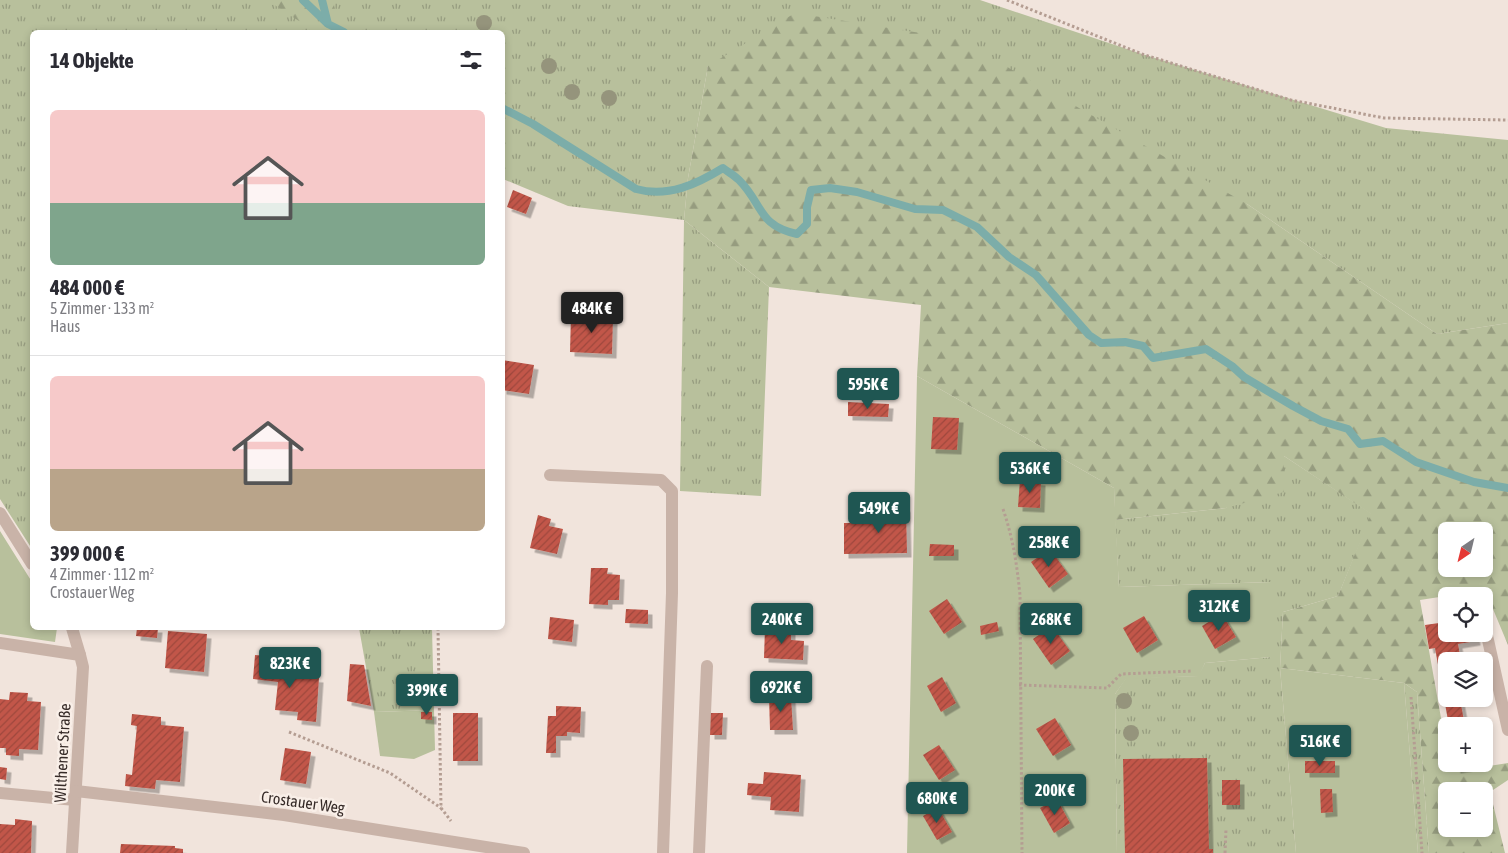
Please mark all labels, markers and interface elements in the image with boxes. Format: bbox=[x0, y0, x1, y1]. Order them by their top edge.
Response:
icon: filters bbox=[457, 46, 485, 74]
text: 14 Objekte bbox=[50, 48, 134, 72]
icon: home bbox=[223, 143, 313, 233]
text: 484 000 € bbox=[50, 275, 124, 299]
pin: 484K € bbox=[551, 292, 633, 334]
text: 5 Zimmer · 133 m² bbox=[50, 299, 154, 317]
text: 484K € bbox=[572, 299, 612, 317]
text: Haus bbox=[50, 317, 80, 335]
pin: 595K € bbox=[827, 368, 909, 410]
text: 595K € bbox=[848, 375, 888, 393]
icon: home bbox=[223, 408, 313, 498]
pin: 536K € bbox=[989, 452, 1071, 494]
text: 536K € bbox=[1010, 459, 1050, 477]
pin: 549K € bbox=[838, 492, 920, 534]
text: 549K € bbox=[859, 499, 899, 517]
north arrow bbox=[1438, 522, 1492, 578]
map controls bbox=[1438, 522, 1493, 837]
pin: 258K € bbox=[1008, 526, 1090, 568]
text: 258K € bbox=[1029, 533, 1069, 551]
text: 399 000 € bbox=[50, 541, 124, 565]
text: 4 Zimmer · 112 m² bbox=[50, 565, 154, 583]
text: Crostauer Weg bbox=[50, 583, 134, 601]
button: locate bbox=[1438, 587, 1493, 642]
pin: 312K € bbox=[1178, 590, 1260, 632]
text: 312K € bbox=[1199, 597, 1239, 615]
pin: 240K € bbox=[741, 602, 823, 645]
pin: 268K € bbox=[1010, 602, 1092, 645]
text: 240K € bbox=[762, 610, 802, 628]
text: 268K € bbox=[1031, 610, 1071, 628]
pin: 823K € bbox=[249, 646, 331, 689]
button: layers bbox=[1438, 652, 1493, 707]
text: 823K € bbox=[270, 654, 310, 672]
pin: 692K € bbox=[740, 670, 822, 713]
pin: 399K € bbox=[386, 674, 468, 716]
text: 692K € bbox=[761, 678, 801, 696]
text: 399K € bbox=[407, 681, 447, 699]
street label: Wilthener Straße bbox=[50, 703, 74, 803]
button: + bbox=[1438, 717, 1493, 772]
pin: 516K € bbox=[1279, 724, 1361, 767]
text: 516K € bbox=[1300, 732, 1340, 750]
pin: 200K € bbox=[1014, 774, 1096, 816]
text: 200K € bbox=[1035, 781, 1075, 799]
pin: 680K € bbox=[896, 782, 978, 824]
button: − bbox=[1438, 782, 1493, 837]
street label: Crostauer Weg bbox=[260, 787, 346, 818]
text: 680K € bbox=[917, 789, 957, 807]

